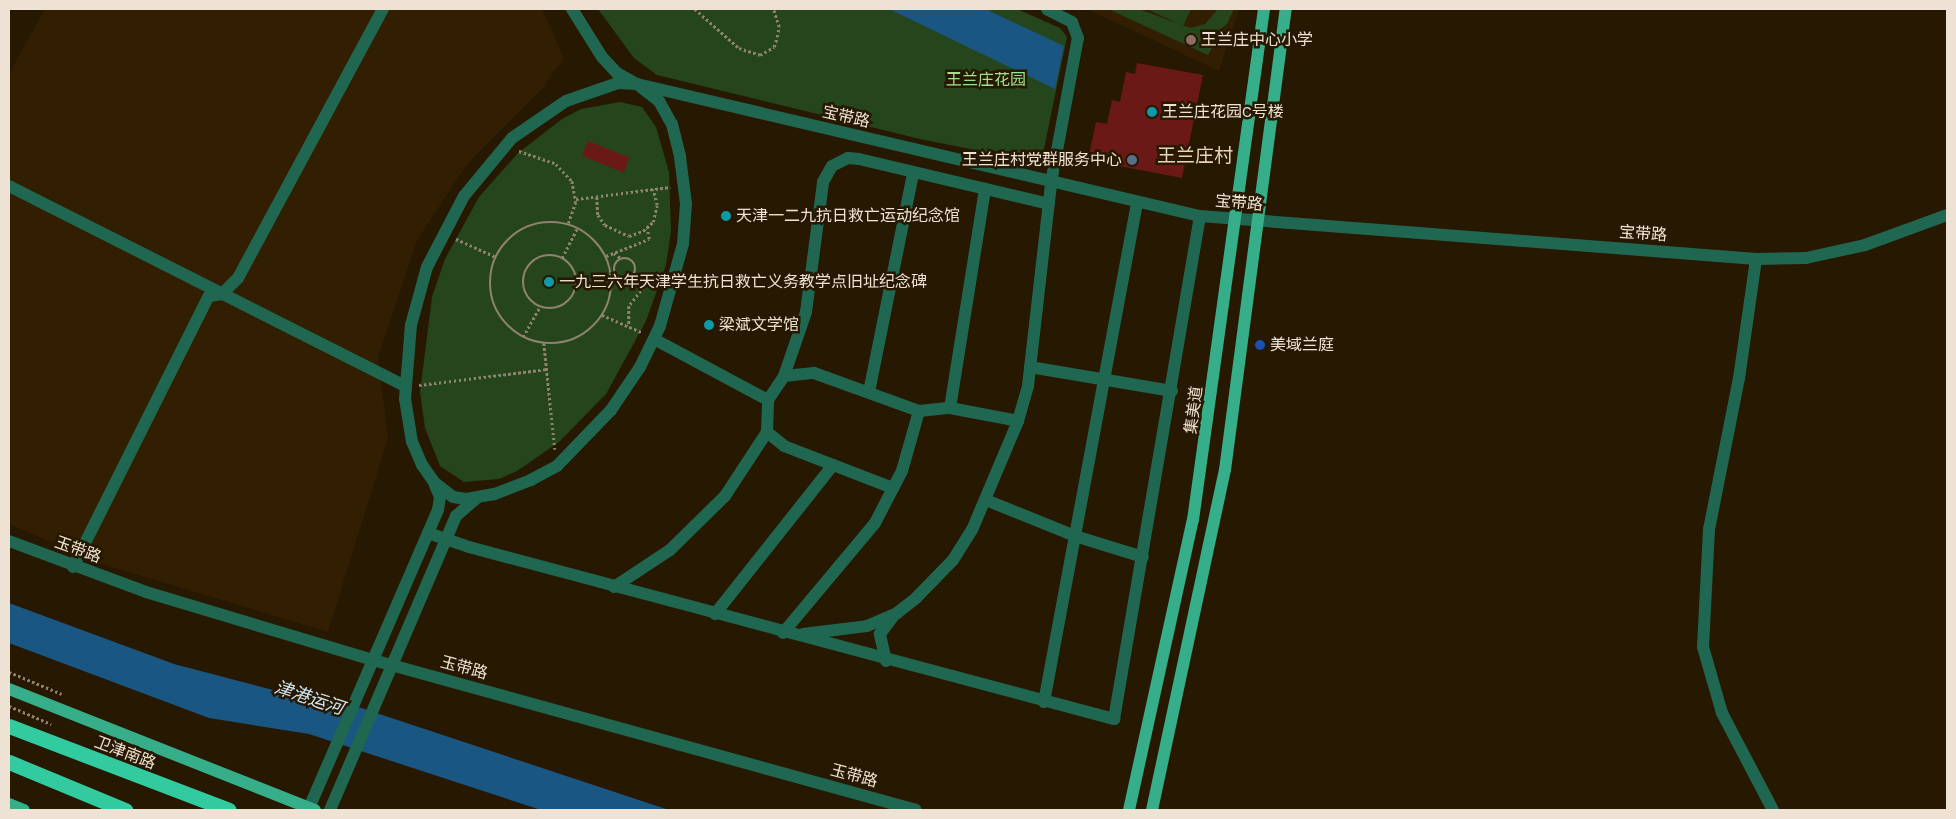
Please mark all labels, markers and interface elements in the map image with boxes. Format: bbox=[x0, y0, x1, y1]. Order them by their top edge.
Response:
place label: 王兰庄中心小学 bbox=[1201, 30, 1313, 50]
marker: 王兰庄中心小学 bbox=[1185, 34, 1197, 46]
park label: 王兰庄花园 bbox=[946, 70, 1026, 90]
street label: 宝带路 bbox=[820, 102, 872, 132]
place label: 王兰庄花园C号楼 bbox=[1162, 102, 1284, 122]
marker: 王兰庄花园C号楼 bbox=[1146, 106, 1158, 118]
district label: 王兰庄村 bbox=[1157, 146, 1233, 168]
place label: 王兰庄村党群服务中心 bbox=[962, 150, 1122, 170]
marker: 王兰庄村党群服务中心 bbox=[1126, 154, 1138, 166]
street label: 宝带路 bbox=[1214, 191, 1264, 215]
place label: 天津一二九抗日救亡运动纪念馆 bbox=[736, 206, 960, 226]
marker: 天津一二九抗日救亡运动纪念馆 bbox=[720, 210, 732, 222]
street label: 宝带路 bbox=[1618, 223, 1668, 245]
place label: 一九三六年天津学生抗日救亡义务教学点旧址纪念碑 bbox=[559, 272, 927, 292]
marker: 一九三六年天津学生抗日救亡义务教学点旧址纪念碑 bbox=[543, 276, 555, 288]
place label: 梁斌文学馆 bbox=[719, 315, 799, 335]
marker: 梁斌文学馆 bbox=[703, 319, 715, 331]
place label: 美域兰庭 bbox=[1270, 335, 1334, 355]
marker: 美域兰庭 bbox=[1254, 339, 1266, 351]
street label: 集美道 bbox=[1181, 385, 1207, 435]
street label: 玉带路 bbox=[52, 533, 104, 567]
street label: 玉带路 bbox=[438, 653, 490, 683]
water label: 津港运河 bbox=[271, 677, 347, 719]
street label: 卫津南路 bbox=[92, 733, 158, 773]
street label: 玉带路 bbox=[828, 761, 880, 791]

